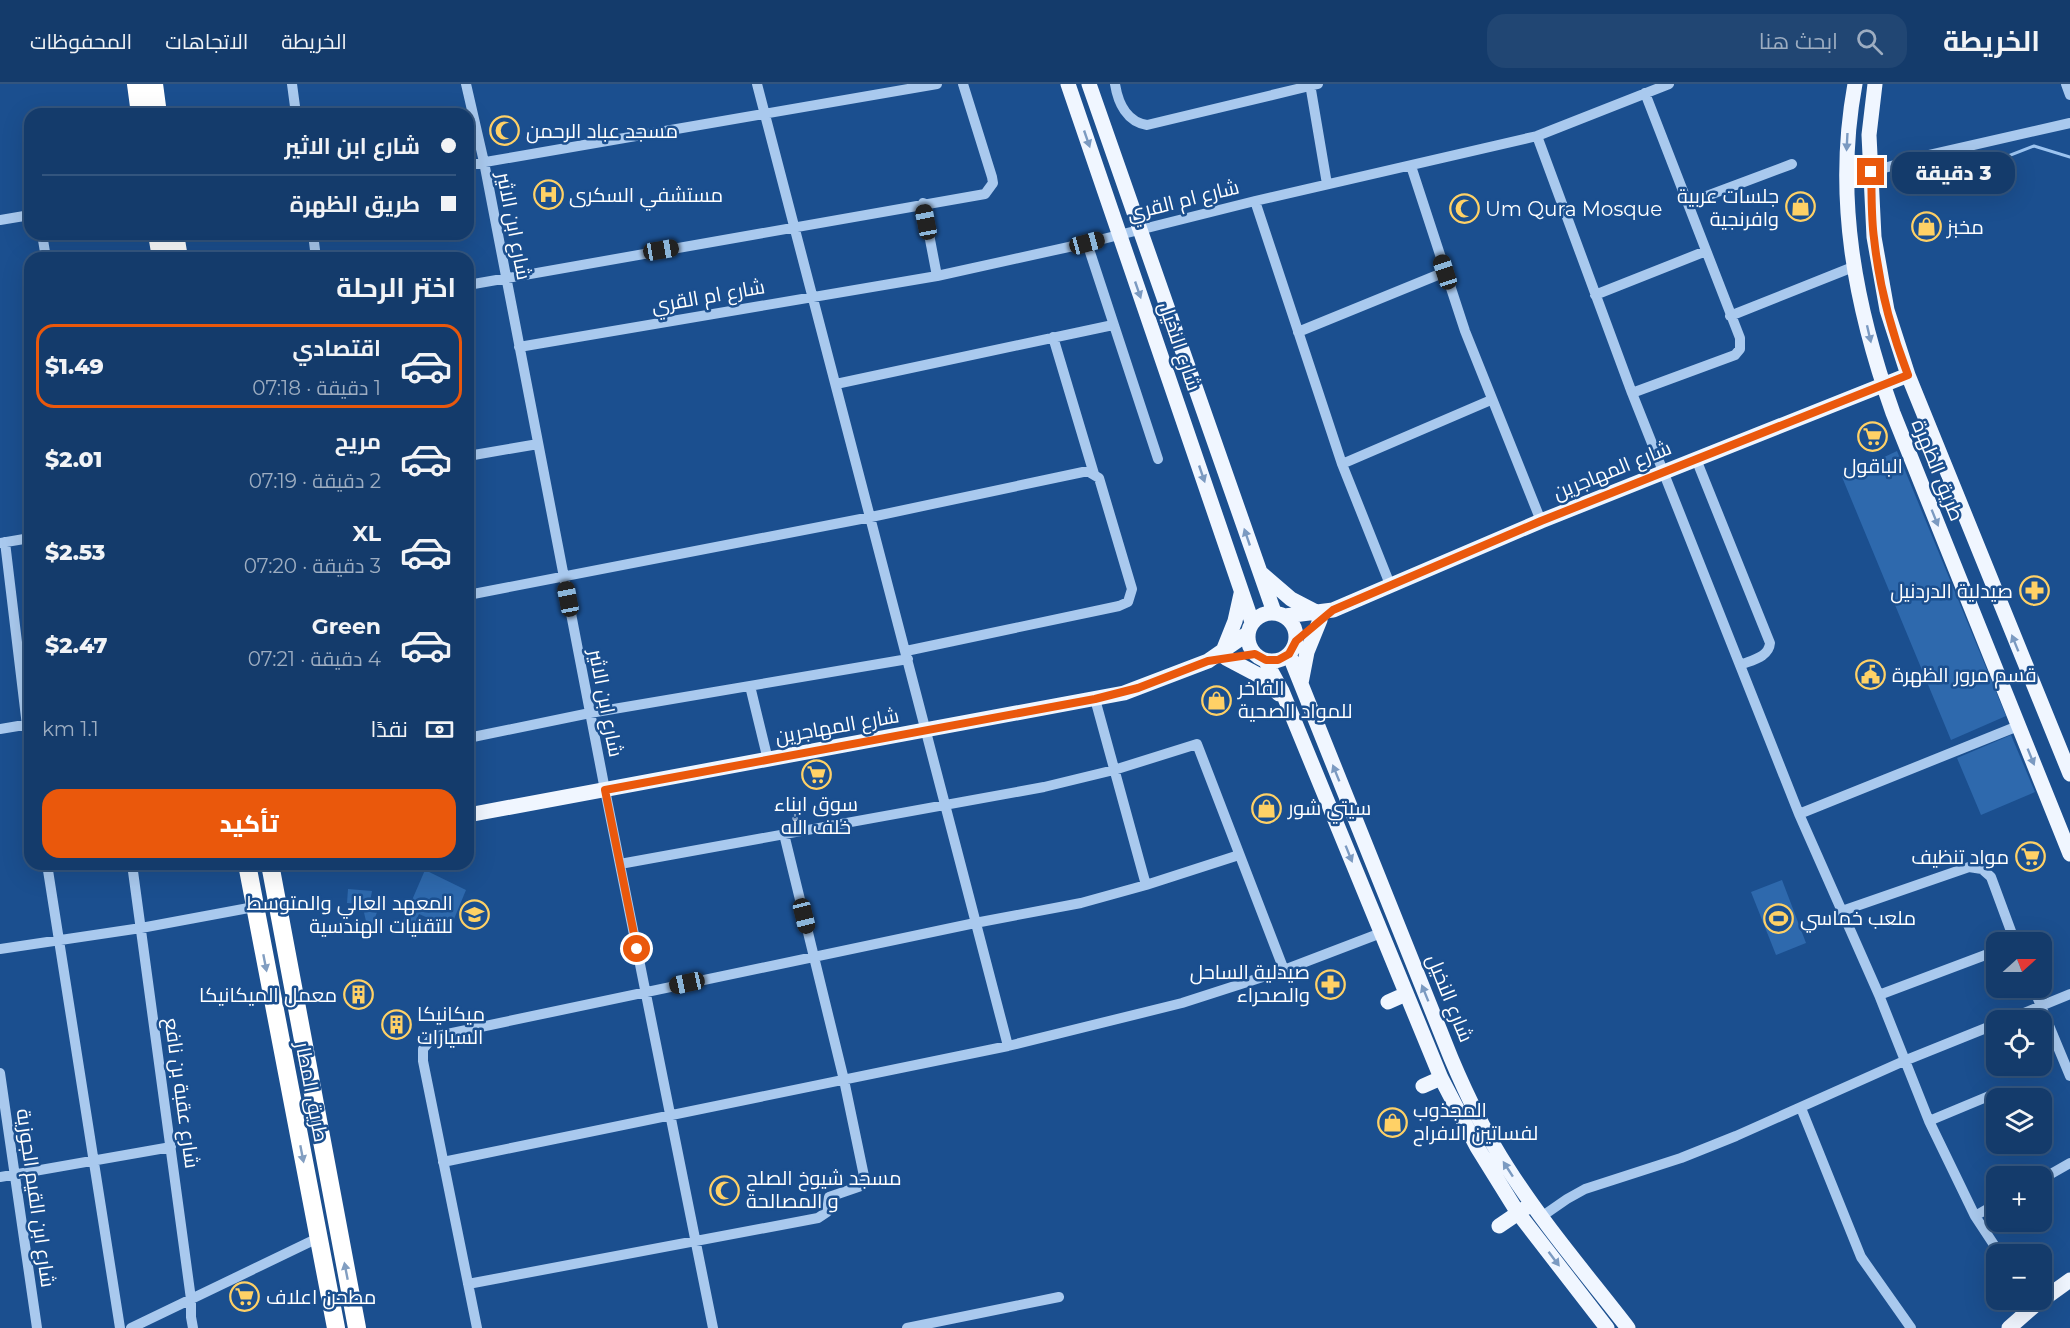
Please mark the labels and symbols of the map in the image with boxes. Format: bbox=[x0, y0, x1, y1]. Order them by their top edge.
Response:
mosque icon: مسجد عباد الرحمن bbox=[489, 115, 521, 147]
place label: مسجد عباد الرحمن bbox=[526, 119, 678, 144]
one-way arrow bbox=[1083, 130, 1092, 148]
one-way arrow bbox=[1843, 132, 1852, 151]
callout: 3 دقيقة bbox=[1892, 151, 2015, 193]
route end bbox=[1857, 158, 1884, 185]
street label: شارع ابن الاثير bbox=[490, 169, 536, 282]
street label: شارع ام القري bbox=[1124, 174, 1243, 229]
hospital icon: مستشفي السكرى bbox=[532, 179, 564, 211]
place label: مستشفي السكرى bbox=[569, 183, 723, 211]
place label: جلسات عربية وافرنجية bbox=[1677, 184, 1779, 231]
shop icon: جلسات عربية وافرنجية bbox=[1784, 191, 1816, 223]
mosque icon: Um Qura Mosque bbox=[1448, 193, 1480, 225]
place label: Um Qura Mosque bbox=[1485, 197, 1662, 221]
car bbox=[914, 203, 938, 241]
shop icon: مخبز bbox=[1910, 211, 1942, 243]
place label: مخبز bbox=[1946, 215, 1984, 239]
car bbox=[1067, 230, 1107, 256]
car bbox=[642, 238, 680, 262]
car bbox=[1431, 252, 1459, 292]
street label: شارع ام القري bbox=[649, 274, 767, 322]
one-way arrow bbox=[1134, 281, 1144, 299]
street label: شارع النخيل bbox=[1152, 298, 1206, 394]
one-way arrow bbox=[1865, 325, 1875, 344]
street label: طريق الظهرة bbox=[1906, 416, 1969, 525]
supermarket icon: الباقول bbox=[1857, 420, 1889, 452]
street label: شارع المهاجرين bbox=[1549, 435, 1675, 506]
place label: الباقول bbox=[1843, 454, 1903, 479]
one-way arrow bbox=[1197, 466, 1207, 484]
one-way arrow bbox=[1931, 509, 1940, 527]
one-way arrow bbox=[1242, 528, 1252, 546]
pharmacy icon: صيدلية الدردنيل bbox=[2018, 575, 2050, 607]
place label: صيدلية الدردنيل bbox=[1890, 579, 2013, 604]
car bbox=[556, 580, 580, 618]
one-way arrow bbox=[2010, 633, 2020, 651]
street label: شارع ابن الاثير bbox=[582, 646, 628, 759]
public building icon: قسم مرور الظهرة bbox=[1855, 659, 1887, 691]
place label: قسم مرور الظهرة bbox=[1892, 663, 2037, 689]
place label: الفاخر للمواد الصحية bbox=[1237, 676, 1352, 723]
shop icon: الفاخر للمواد الصحية bbox=[1201, 684, 1233, 716]
street label: شارع المهاجرين bbox=[773, 703, 901, 751]
one-way arrow bbox=[2027, 748, 2036, 766]
supermarket icon: سوق ابناء خلف الله bbox=[800, 758, 832, 790]
one-way arrow bbox=[1331, 764, 1341, 782]
place label: سوق ابناء خلف الله bbox=[774, 792, 858, 839]
shop icon: سيتي شور bbox=[1251, 792, 1283, 824]
place label: سيتي شور bbox=[1287, 796, 1371, 824]
supermarket icon: مواد تنظيف bbox=[2014, 841, 2046, 873]
one-way arrow bbox=[1345, 845, 1354, 863]
place label: مواد تنظيف bbox=[1911, 845, 2009, 869]
place label: المعهد العالي والمتوسط للتقنيات الهندسية bbox=[246, 891, 453, 939]
car bbox=[791, 896, 817, 936]
school or university icon: المعهد العالي والمتوسط للتقنيات الهندسية bbox=[458, 898, 490, 930]
sports icon: ملعب خماسي bbox=[1763, 902, 1795, 934]
place label: ملعب خماسي bbox=[1800, 906, 1916, 933]
north arrow bbox=[1986, 932, 2052, 998]
route start bbox=[623, 935, 650, 962]
street label: شارع النخيل bbox=[1420, 951, 1478, 1046]
one-way arrow bbox=[261, 954, 270, 973]
place label: صيدلية الساحل والصحراء bbox=[1190, 960, 1310, 1007]
pharmacy icon: صيدلية الساحل والصحراء bbox=[1315, 968, 1347, 1000]
car bbox=[668, 970, 706, 996]
building icon: معمل الميكانيكا bbox=[342, 979, 374, 1011]
place label: معمل الميكانيكا bbox=[199, 983, 337, 1008]
one-way arrow bbox=[1420, 984, 1429, 1002]
place label: ميكانيكا السيارات bbox=[417, 1002, 485, 1049]
building icon: ميكانيكا السيارات bbox=[380, 1009, 412, 1041]
street label: شارع عقبة بن نافع bbox=[158, 1016, 204, 1170]
street label: طريق المطار bbox=[289, 1039, 333, 1144]
place label: المجذوب لفساتين الافراح bbox=[1413, 1098, 1538, 1147]
shop icon: المجذوب لفساتين الافراح bbox=[1376, 1106, 1408, 1138]
street label: شارع ابن القيم الجوزية bbox=[10, 1107, 60, 1289]
one-way arrow bbox=[298, 1145, 307, 1164]
one-way arrow bbox=[1503, 1161, 1514, 1177]
place label: مسجد شيوخ الصلح و المصالحة bbox=[746, 1166, 902, 1213]
mosque icon: مسجد شيوخ الصلح و المصالحة bbox=[709, 1174, 741, 1206]
one-way arrow bbox=[1547, 1252, 1559, 1267]
one-way arrow bbox=[341, 1261, 350, 1280]
supermarket icon: مطحن اعلاف bbox=[229, 1281, 261, 1313]
place label: مطحن اعلاف bbox=[266, 1285, 376, 1310]

